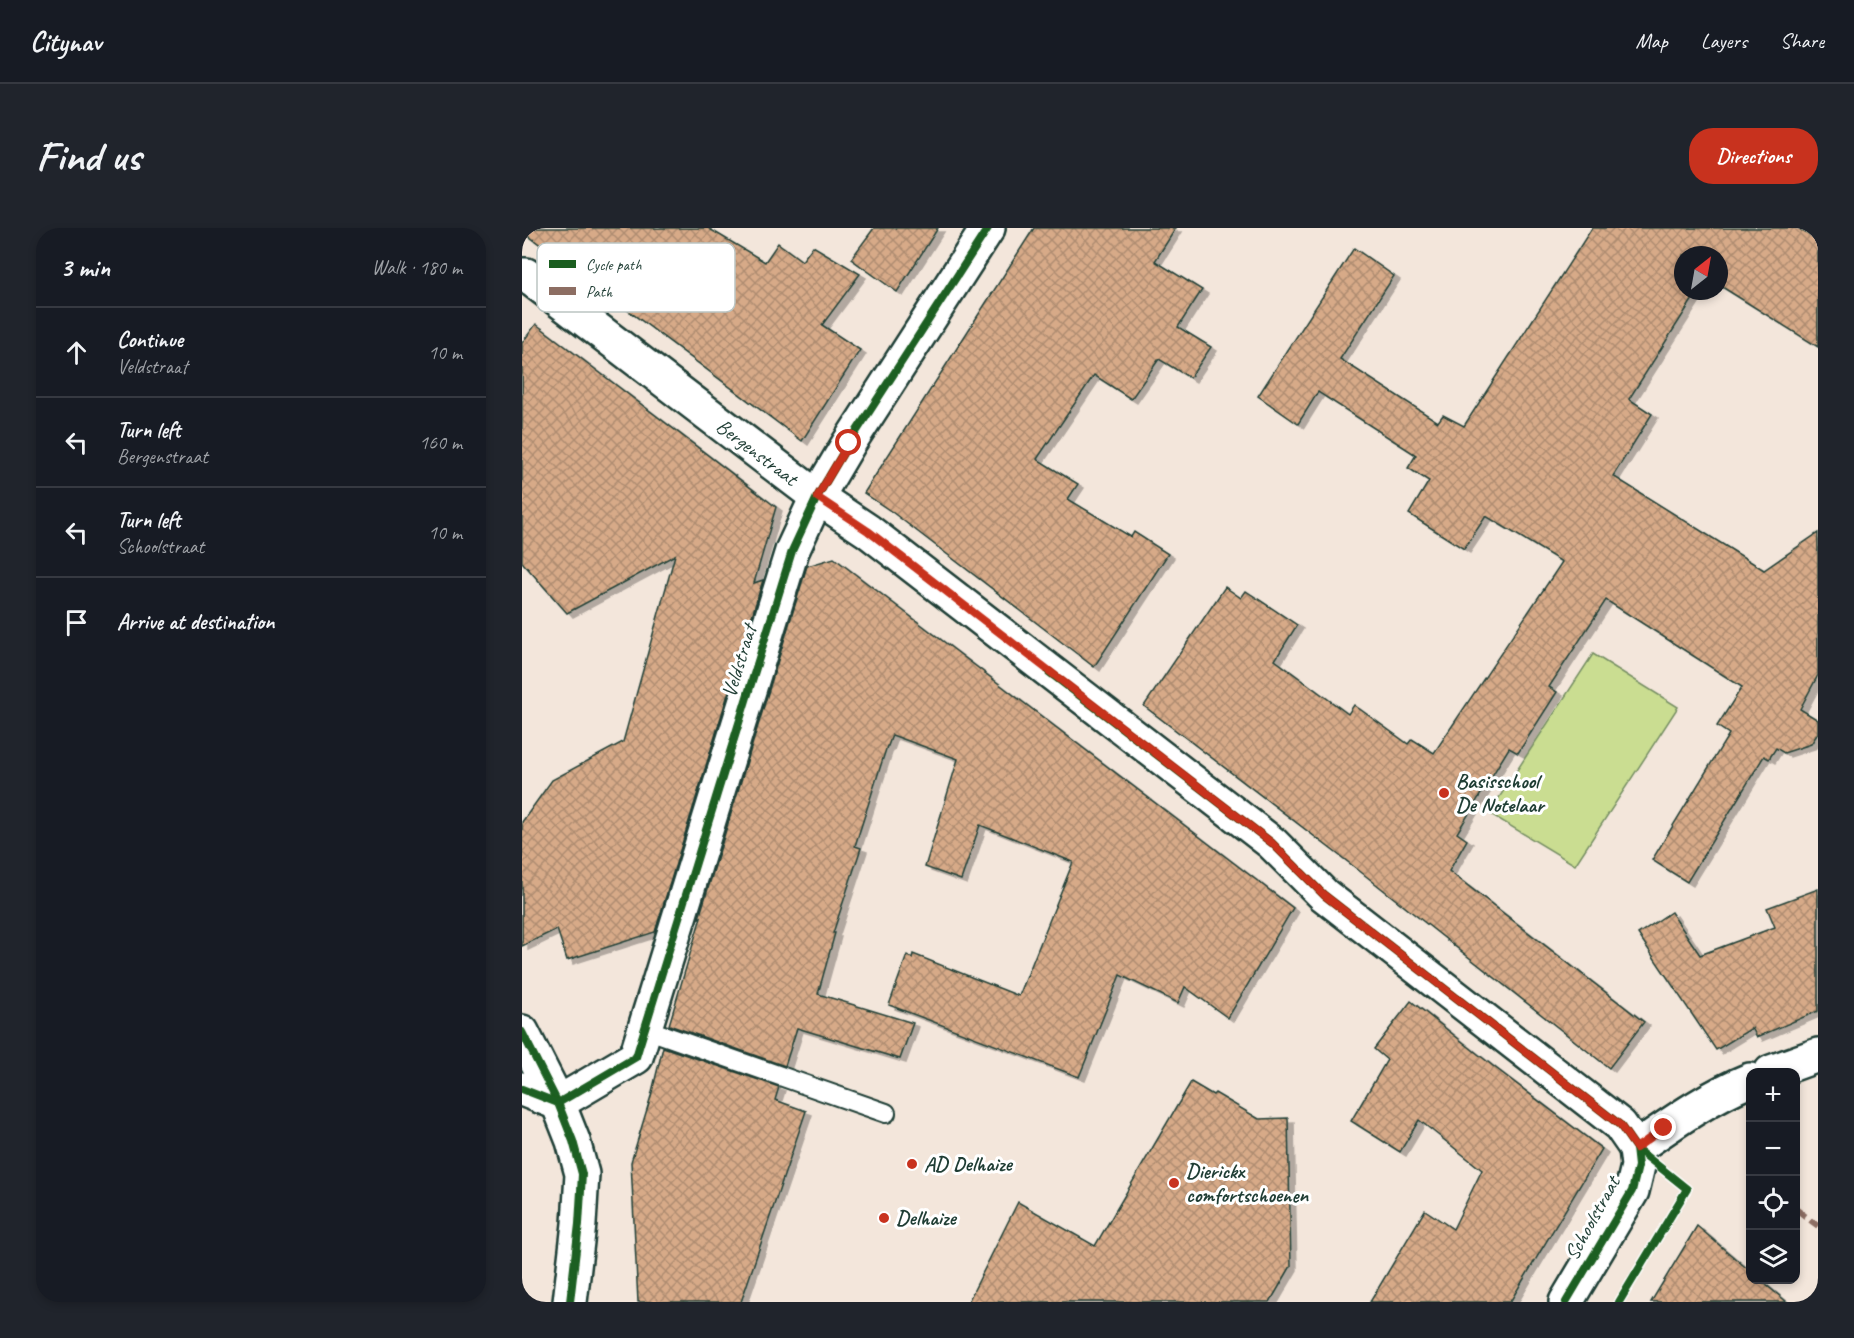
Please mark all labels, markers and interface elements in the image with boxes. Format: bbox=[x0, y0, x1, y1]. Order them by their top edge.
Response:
text: Citynav bbox=[30, 24, 101, 59]
text: Map bbox=[1635, 28, 1668, 54]
text: Layers bbox=[1701, 28, 1747, 54]
text: Share bbox=[1780, 28, 1824, 54]
button: Directions bbox=[1689, 128, 1818, 184]
text: Find us bbox=[36, 130, 141, 183]
legend bbox=[537, 243, 735, 312]
north arrow bbox=[1674, 246, 1728, 300]
text: 3 min bbox=[60, 251, 110, 284]
text: Walk · 180 m bbox=[372, 255, 462, 280]
text: Cycle path bbox=[586, 255, 642, 275]
text: Path bbox=[586, 282, 613, 302]
text: Continue bbox=[117, 326, 183, 354]
icon: ahead bbox=[60, 336, 93, 369]
text: 10 m bbox=[428, 340, 462, 365]
text: Veldstraat bbox=[117, 354, 188, 379]
street label: Bergenstraat bbox=[711, 413, 805, 492]
text: Turn left bbox=[117, 416, 181, 444]
icon: left bbox=[60, 426, 93, 459]
route start bbox=[835, 429, 861, 455]
text: 160 m bbox=[419, 430, 462, 455]
text: Bergenstraat bbox=[117, 444, 208, 469]
text: Turn left bbox=[117, 506, 181, 534]
icon: left bbox=[60, 516, 93, 549]
text: 10 m bbox=[428, 520, 462, 545]
text: Schoolstraat bbox=[117, 534, 204, 559]
icon: arrive bbox=[60, 606, 93, 639]
text: Arrive at destination bbox=[117, 608, 274, 636]
street label: Veldstraat bbox=[716, 619, 763, 700]
place label: Basisschool De Notelaar bbox=[1456, 768, 1546, 818]
marker: Basisschool De Notelaar bbox=[1437, 786, 1451, 800]
map controls bbox=[1746, 1068, 1800, 1284]
button: + bbox=[1746, 1068, 1800, 1122]
route end bbox=[1650, 1114, 1676, 1140]
button: − bbox=[1746, 1122, 1800, 1176]
place label: AD Delhaize bbox=[924, 1151, 1013, 1177]
marker: AD Delhaize bbox=[905, 1157, 919, 1171]
place label: Dierickx comfortschoenen bbox=[1186, 1158, 1309, 1208]
street label: Schoolstraat bbox=[1558, 1170, 1627, 1264]
marker: Dierickx comfortschoenen bbox=[1167, 1176, 1181, 1190]
button: locate bbox=[1746, 1176, 1800, 1230]
place label: Delhaize bbox=[896, 1205, 958, 1231]
marker: Delhaize bbox=[877, 1211, 891, 1225]
button: layers bbox=[1746, 1230, 1800, 1284]

